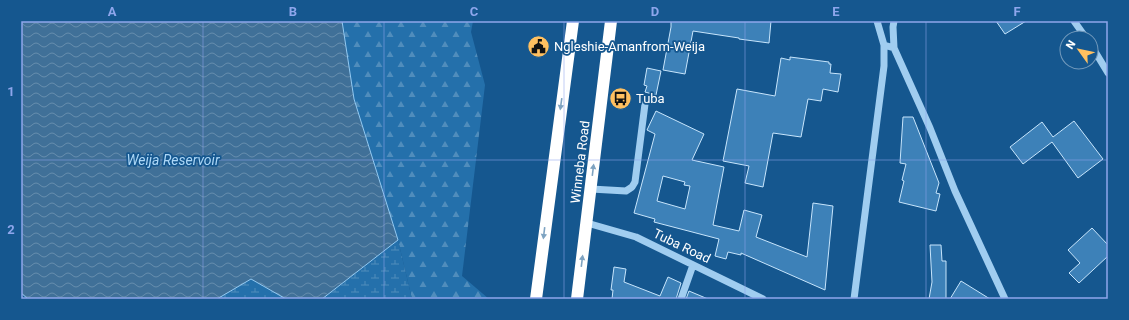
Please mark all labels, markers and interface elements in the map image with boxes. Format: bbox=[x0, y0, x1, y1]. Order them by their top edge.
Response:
text: A bbox=[108, 4, 117, 19]
text: B bbox=[289, 4, 297, 19]
text: C bbox=[470, 4, 479, 19]
text: D bbox=[651, 4, 659, 19]
text: E bbox=[832, 4, 840, 19]
text: F bbox=[1013, 4, 1021, 19]
north arrow bbox=[1059, 30, 1099, 70]
public building icon: Ngleshie-Amanfrom-Weija bbox=[525, 33, 551, 59]
text: N bbox=[1063, 38, 1079, 52]
place label: Ngleshie-Amanfrom-Weija bbox=[554, 39, 705, 54]
text: 1 bbox=[7, 84, 15, 99]
bus stop icon: Tuba bbox=[607, 85, 633, 111]
place label: Tuba bbox=[636, 91, 665, 106]
one-way arrow bbox=[558, 98, 565, 110]
street label: Winneba Road bbox=[567, 120, 593, 204]
water label: Weija Reservoir bbox=[126, 152, 220, 168]
one-way arrow bbox=[590, 164, 596, 176]
text: 2 bbox=[7, 222, 15, 237]
street label: Tuba Road bbox=[651, 226, 713, 266]
one-way arrow bbox=[541, 227, 547, 239]
one-way arrow bbox=[578, 255, 585, 267]

